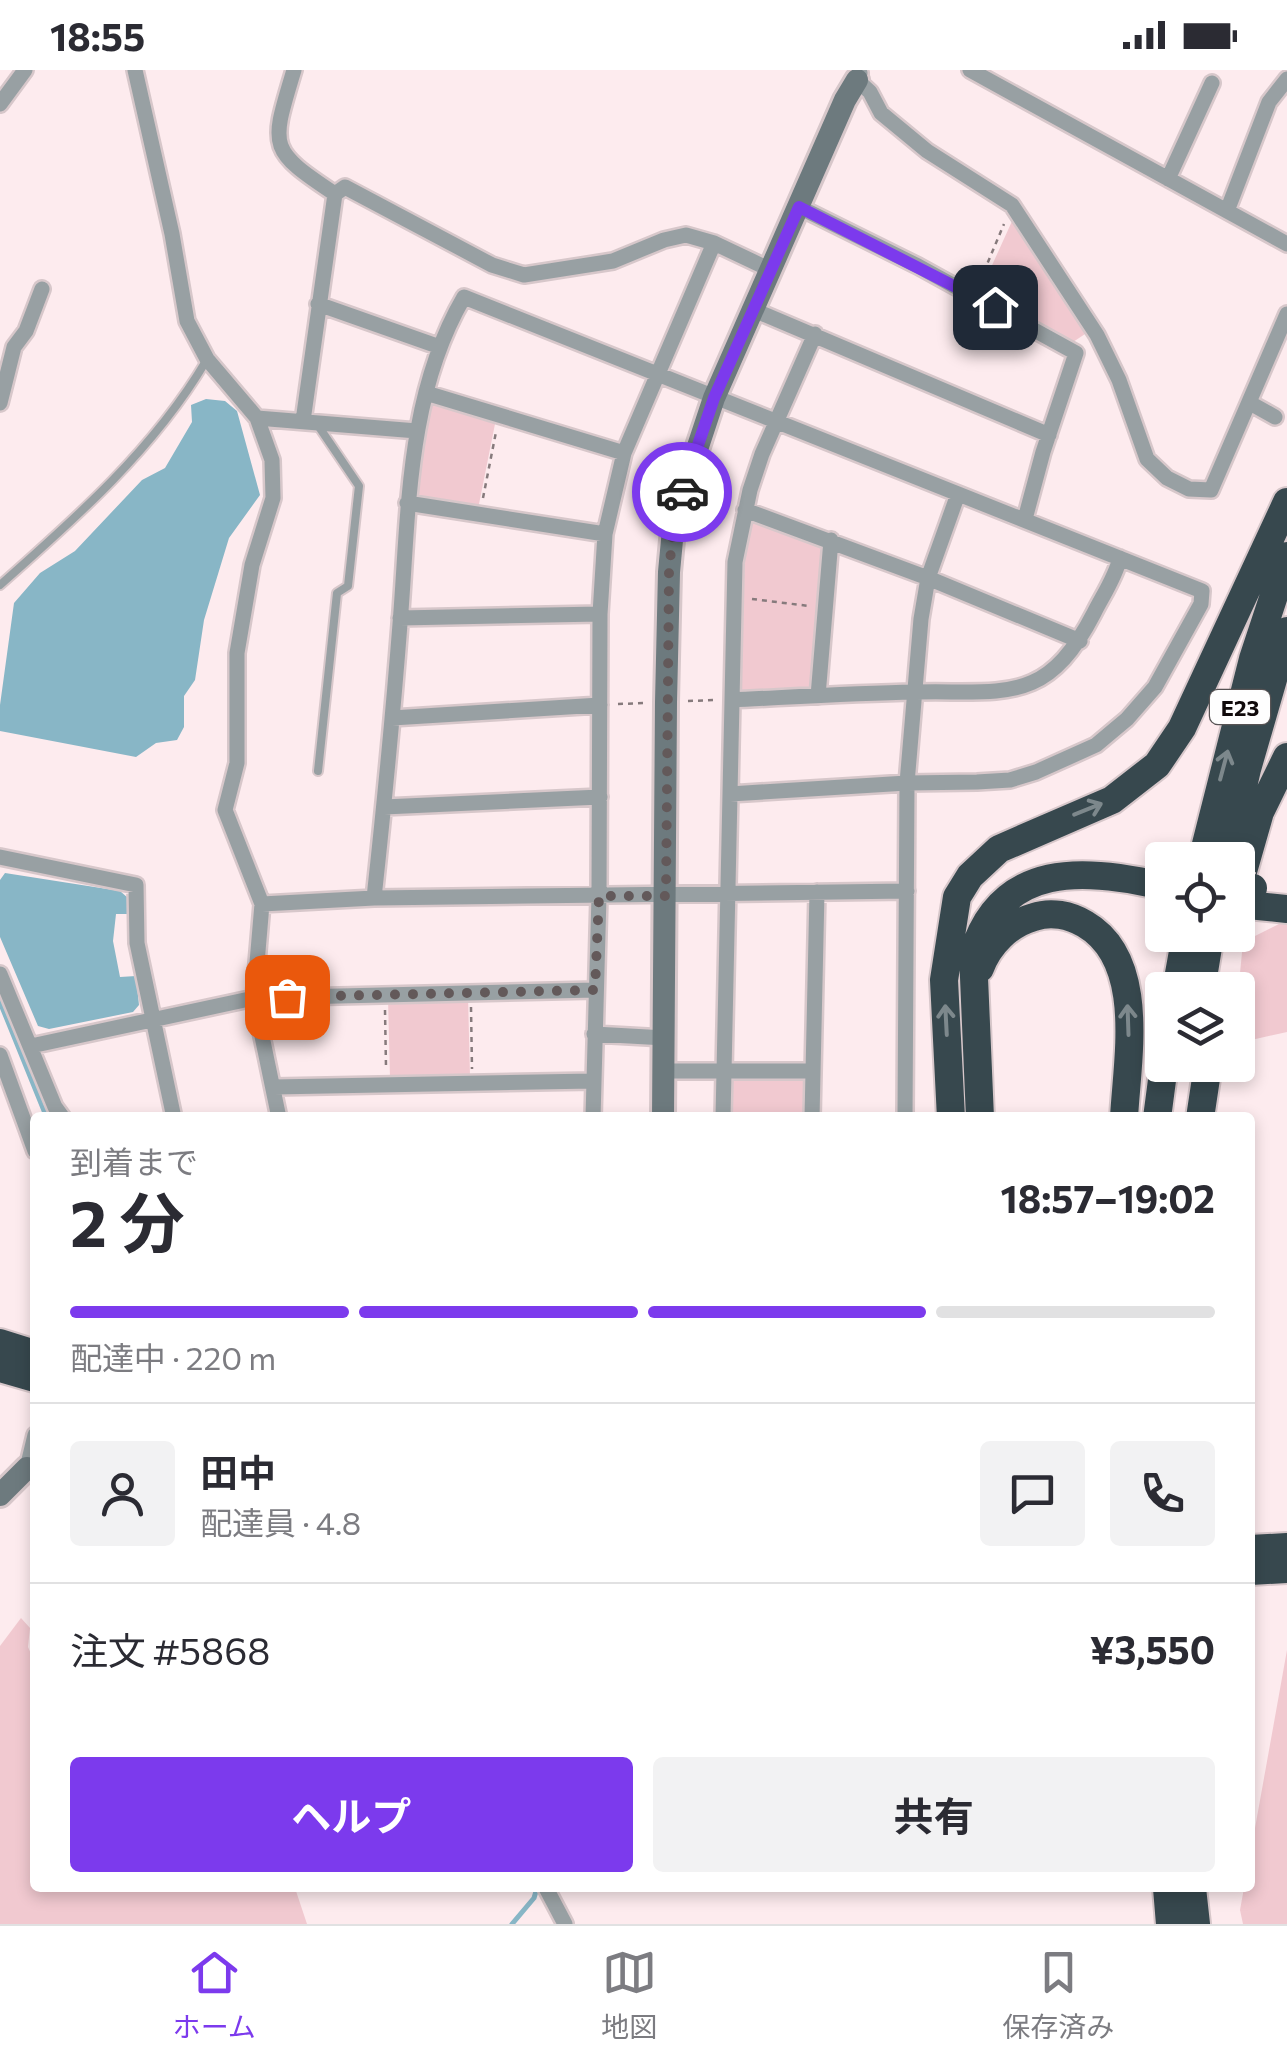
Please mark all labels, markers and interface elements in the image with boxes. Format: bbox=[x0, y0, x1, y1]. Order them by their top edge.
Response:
text: 18:55 bbox=[50, 12, 145, 59]
pin bbox=[953, 265, 1038, 350]
icon: home bbox=[968, 280, 1023, 335]
courier bbox=[632, 442, 732, 542]
icon: car bbox=[655, 465, 710, 520]
road number: E23 bbox=[1210, 690, 1270, 724]
one-way arrow bbox=[1216, 750, 1235, 781]
one-way arrow bbox=[1072, 798, 1103, 816]
map controls bbox=[1145, 842, 1255, 1082]
button: locate bbox=[1145, 842, 1255, 952]
pin bbox=[245, 955, 330, 1040]
icon: bag bbox=[260, 970, 315, 1025]
button: layers bbox=[1145, 972, 1255, 1082]
one-way arrow bbox=[936, 1005, 955, 1037]
one-way arrow bbox=[1118, 1005, 1137, 1037]
text: 到着まで bbox=[70, 1141, 198, 1181]
text: 18:57–19:02 bbox=[1001, 1174, 1215, 1221]
text: 2 分 bbox=[70, 1181, 184, 1260]
text: 配達中 · 220 m bbox=[70, 1337, 276, 1377]
button: person bbox=[70, 1441, 175, 1546]
button: chat bbox=[980, 1441, 1085, 1546]
button: phone bbox=[1110, 1441, 1215, 1546]
text: 田中 bbox=[200, 1448, 276, 1495]
text: 配達員 · 4.8 bbox=[200, 1502, 361, 1542]
text: ¥3,550 bbox=[1090, 1625, 1215, 1672]
text: 注文 #5868 bbox=[70, 1626, 270, 1673]
button: ヘルプ bbox=[70, 1757, 633, 1872]
button: 共有 bbox=[653, 1757, 1215, 1872]
tab: ホーム bbox=[173, 1945, 256, 2045]
tab: 地図 bbox=[601, 1945, 657, 2045]
tab: 保存済み bbox=[1002, 1945, 1114, 2045]

